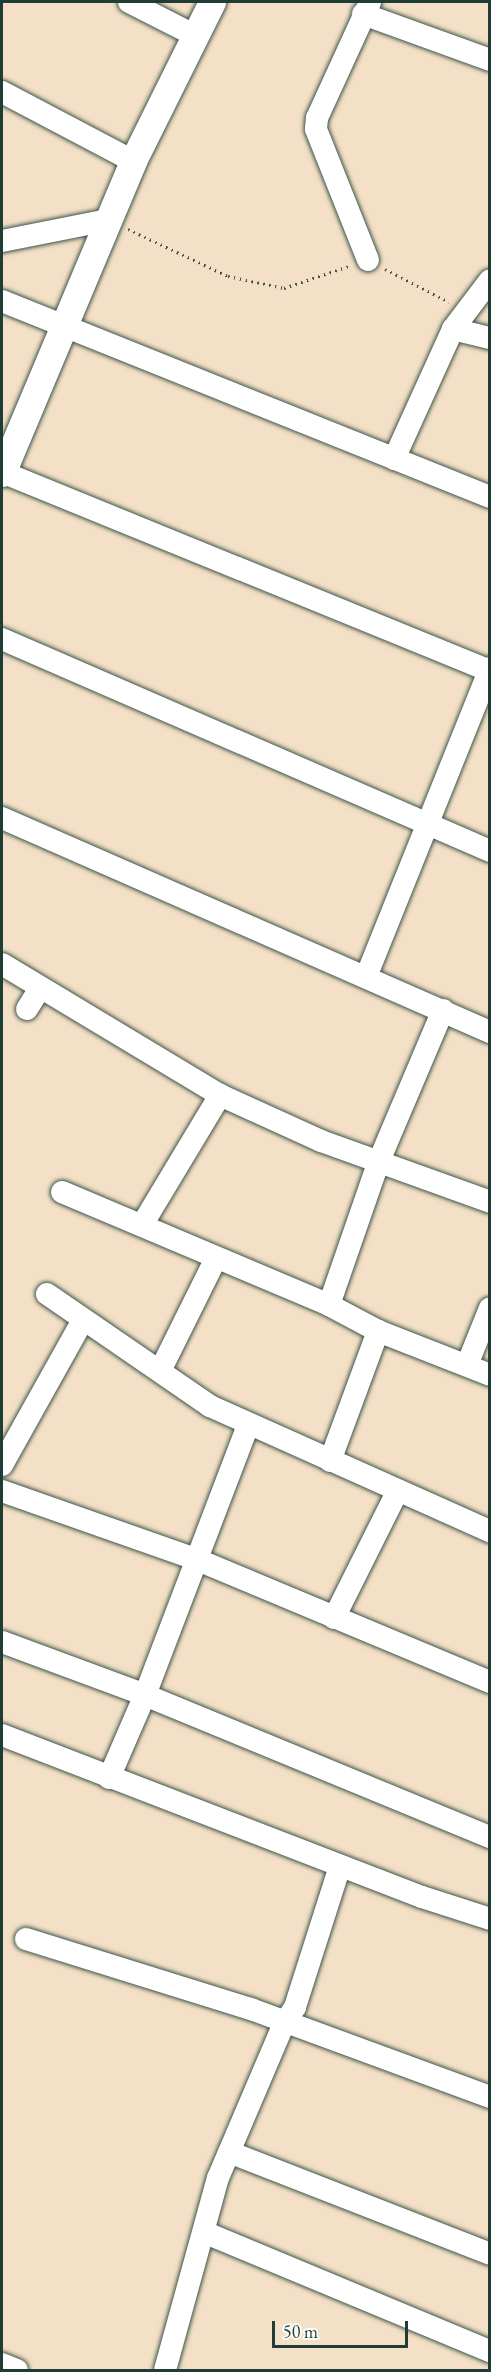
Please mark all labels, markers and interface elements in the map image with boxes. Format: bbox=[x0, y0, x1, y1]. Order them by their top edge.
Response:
scale bar bbox=[275, 2309, 412, 2347]
text: 50 m bbox=[283, 2320, 318, 2343]

